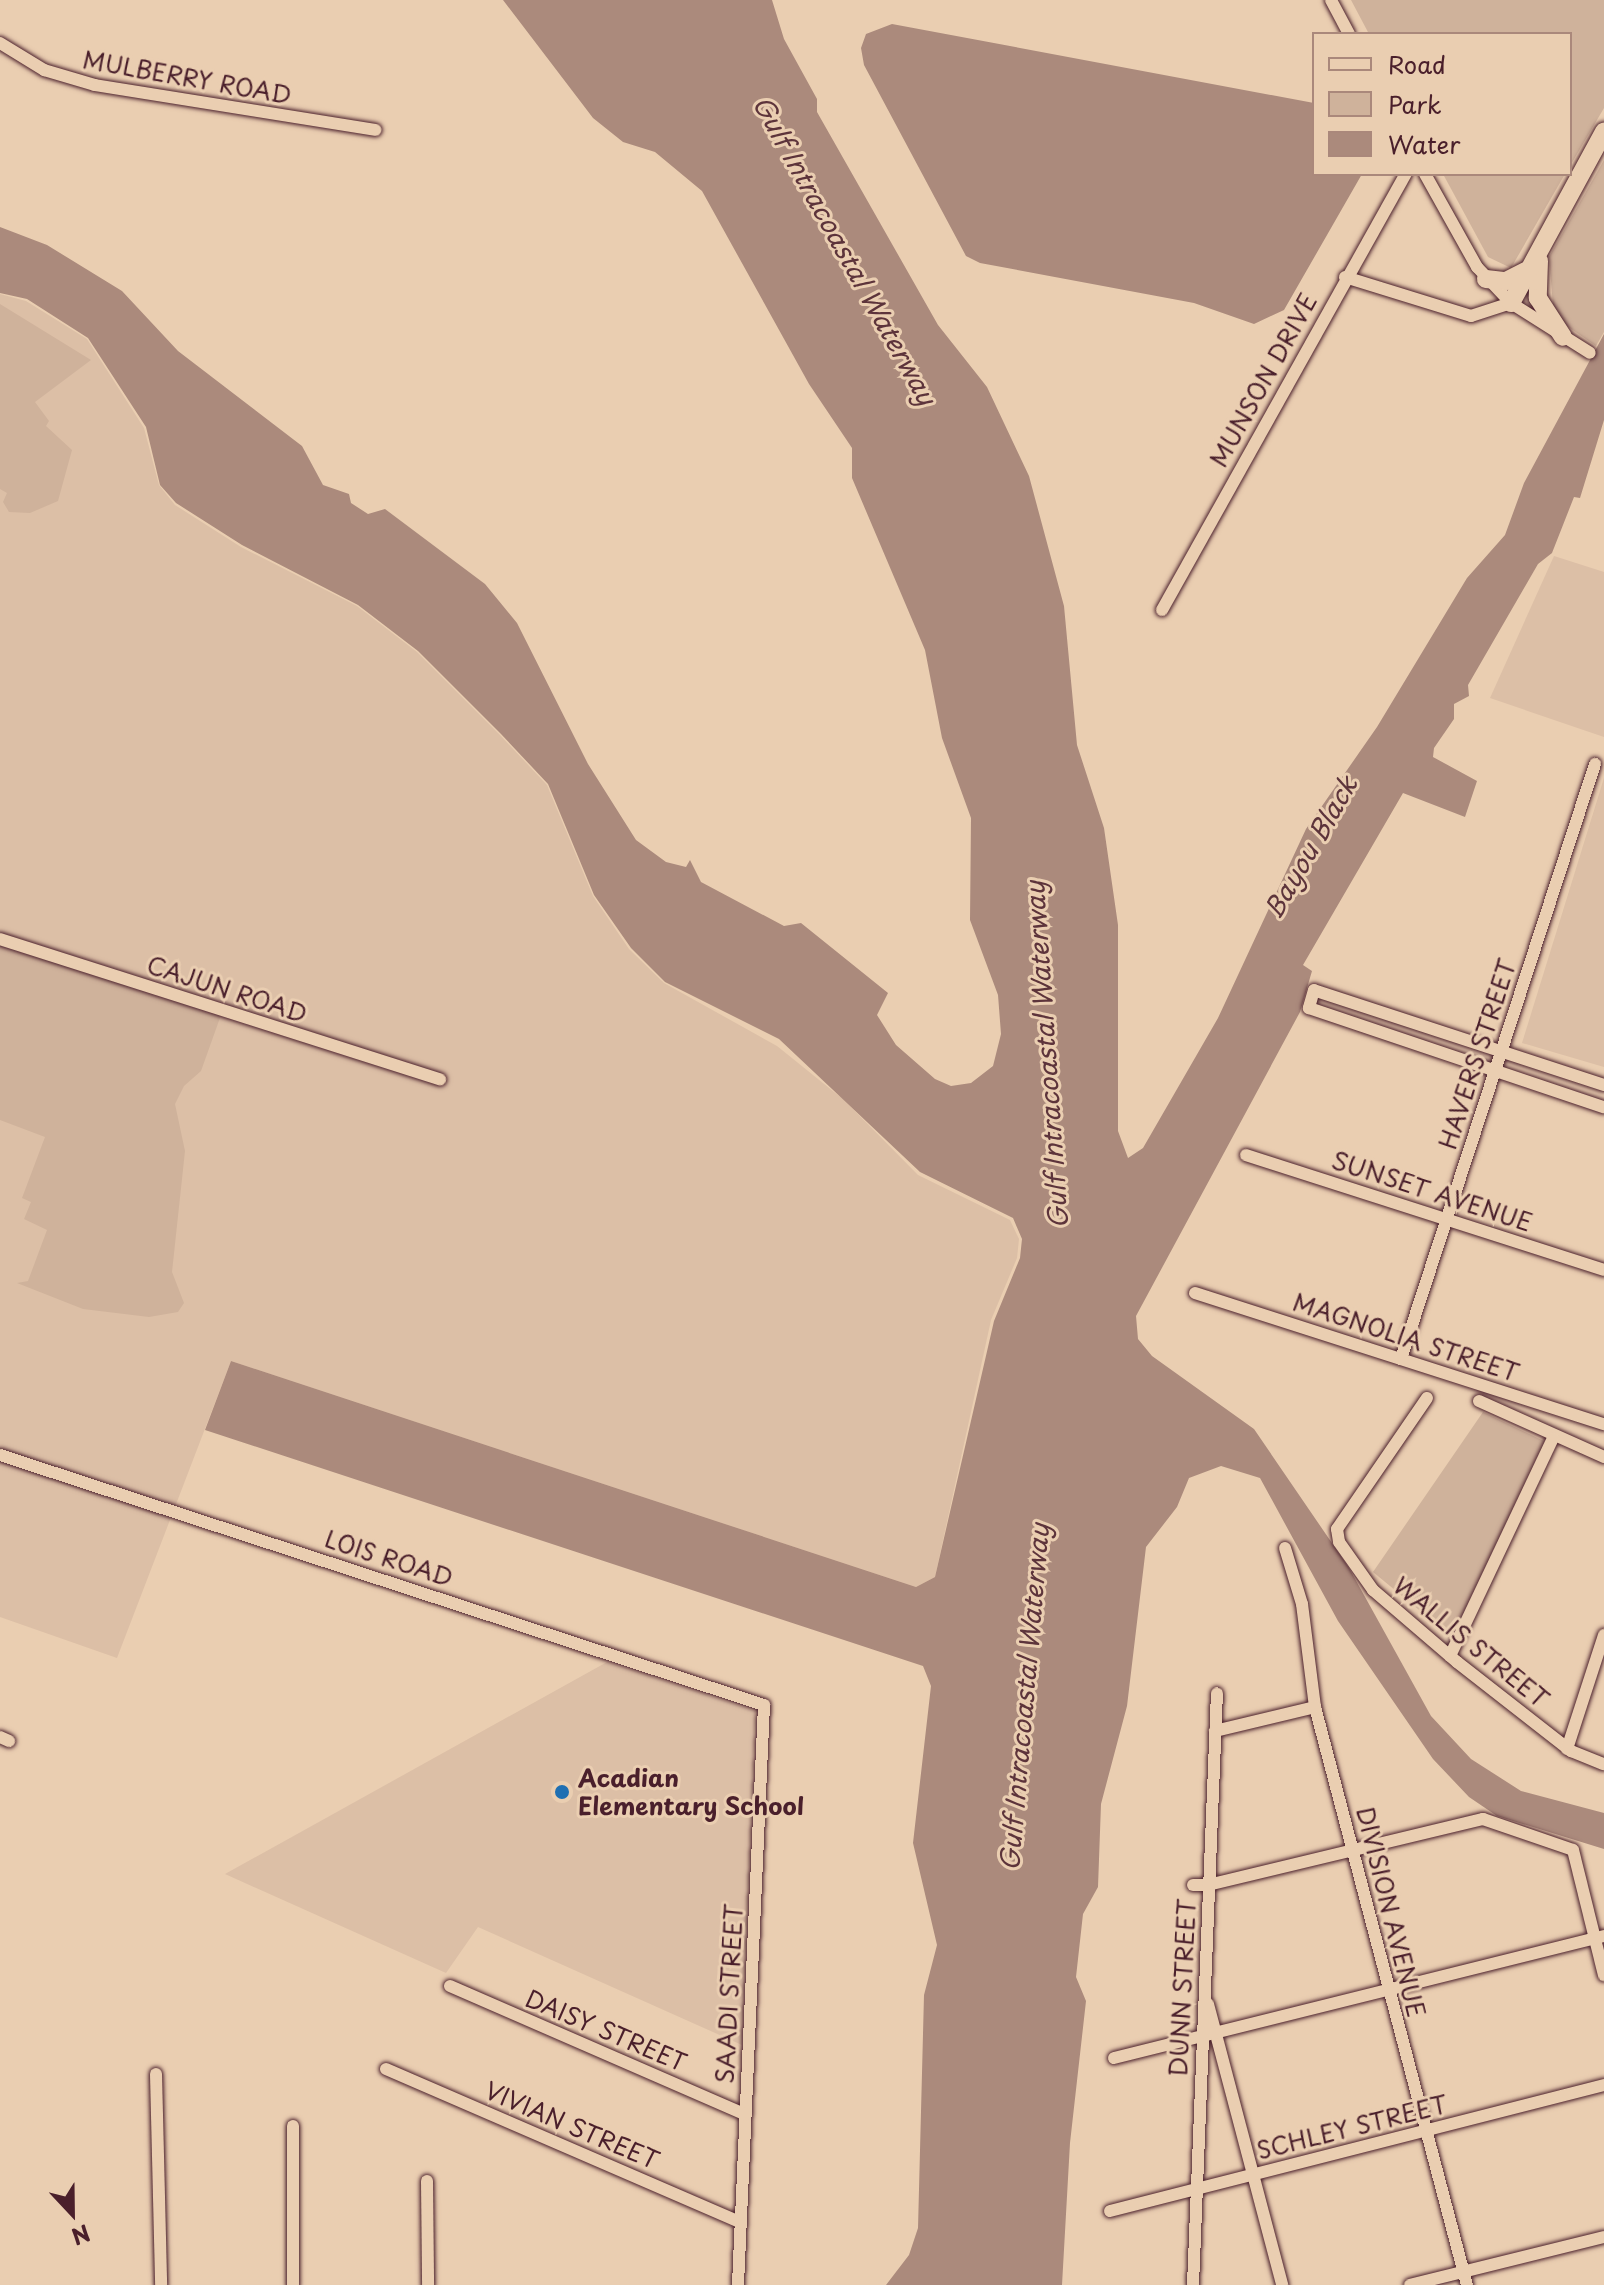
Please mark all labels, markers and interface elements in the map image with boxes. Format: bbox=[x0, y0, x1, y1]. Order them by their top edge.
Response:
legend bbox=[1312, 32, 1572, 176]
street label: MULBERRY ROAD bbox=[80, 44, 294, 110]
text: Road bbox=[1388, 46, 1446, 82]
text: Park bbox=[1388, 86, 1442, 122]
water label: Gulf Intracoastal Waterway bbox=[746, 88, 944, 412]
text: Water bbox=[1388, 126, 1460, 162]
street label: MUNSON DRIVE bbox=[1203, 288, 1323, 472]
water label: Bayou Black bbox=[1257, 771, 1363, 923]
water label: Gulf Intracoastal Waterway bbox=[1018, 878, 1074, 1232]
street label: CAJUN ROAD bbox=[142, 949, 312, 1029]
street label: HAVERS STREET bbox=[1432, 954, 1522, 1154]
street label: SUNSET AVENUE bbox=[1328, 1145, 1536, 1237]
street label: MAGNOLIA STREET bbox=[1288, 1287, 1524, 1387]
water label: Gulf Intracoastal Waterway bbox=[993, 1520, 1055, 1874]
street label: LOIS ROAD bbox=[321, 1524, 457, 1592]
street label: WALLIS STREET bbox=[1387, 1570, 1555, 1714]
place label: Acadian Elementary School bbox=[578, 1764, 804, 1820]
marker: Acadian Elementary School bbox=[553, 1783, 571, 1801]
street label: DIVISION AVENUE bbox=[1351, 1803, 1431, 2021]
street label: DUNN STREET bbox=[1163, 1898, 1201, 2078]
street label: SAADI STREET bbox=[710, 1902, 748, 2086]
street label: DAISY STREET bbox=[520, 1983, 692, 2077]
street label: VIVIAN STREET bbox=[480, 2075, 664, 2175]
street label: SCHLEY STREET bbox=[1253, 2089, 1451, 2165]
north arrow bbox=[32, 2173, 112, 2253]
text: N bbox=[67, 2217, 95, 2254]

